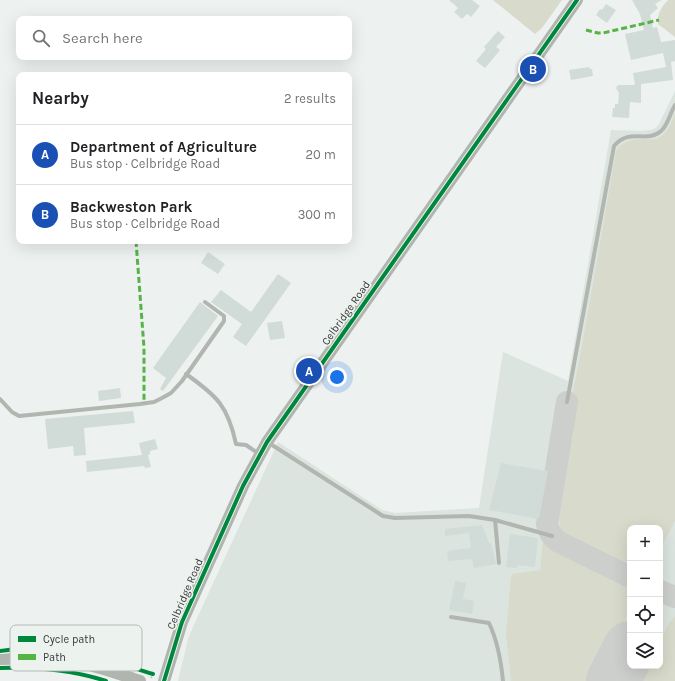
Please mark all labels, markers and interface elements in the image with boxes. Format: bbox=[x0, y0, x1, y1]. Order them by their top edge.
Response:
search box bbox=[16, 16, 352, 60]
icon: search bbox=[30, 27, 52, 49]
text: Search here bbox=[62, 29, 143, 47]
pin: B bbox=[520, 54, 546, 84]
text: Nearby bbox=[32, 88, 89, 108]
text: 2 results bbox=[284, 91, 336, 106]
text: Department of Agriculture bbox=[70, 138, 257, 156]
text: A bbox=[41, 147, 49, 162]
text: 20 m bbox=[306, 147, 336, 162]
text: Bus stop · Celbridge Road bbox=[70, 156, 220, 171]
text: Backweston Park bbox=[70, 198, 192, 216]
text: B bbox=[41, 207, 49, 222]
text: 300 m bbox=[298, 207, 336, 222]
text: Bus stop · Celbridge Road bbox=[70, 216, 220, 231]
street label: Celbridge Road bbox=[319, 278, 373, 348]
pin: A bbox=[296, 356, 322, 386]
your location bbox=[327, 367, 347, 387]
map controls bbox=[627, 525, 663, 669]
button: + bbox=[627, 525, 663, 561]
street label: Celbridge Road bbox=[164, 557, 206, 631]
button: − bbox=[627, 561, 663, 597]
button: locate bbox=[627, 597, 663, 633]
legend bbox=[10, 625, 142, 671]
text: Cycle path bbox=[43, 633, 95, 646]
button: layers bbox=[627, 633, 663, 669]
text: Path bbox=[43, 651, 66, 664]

